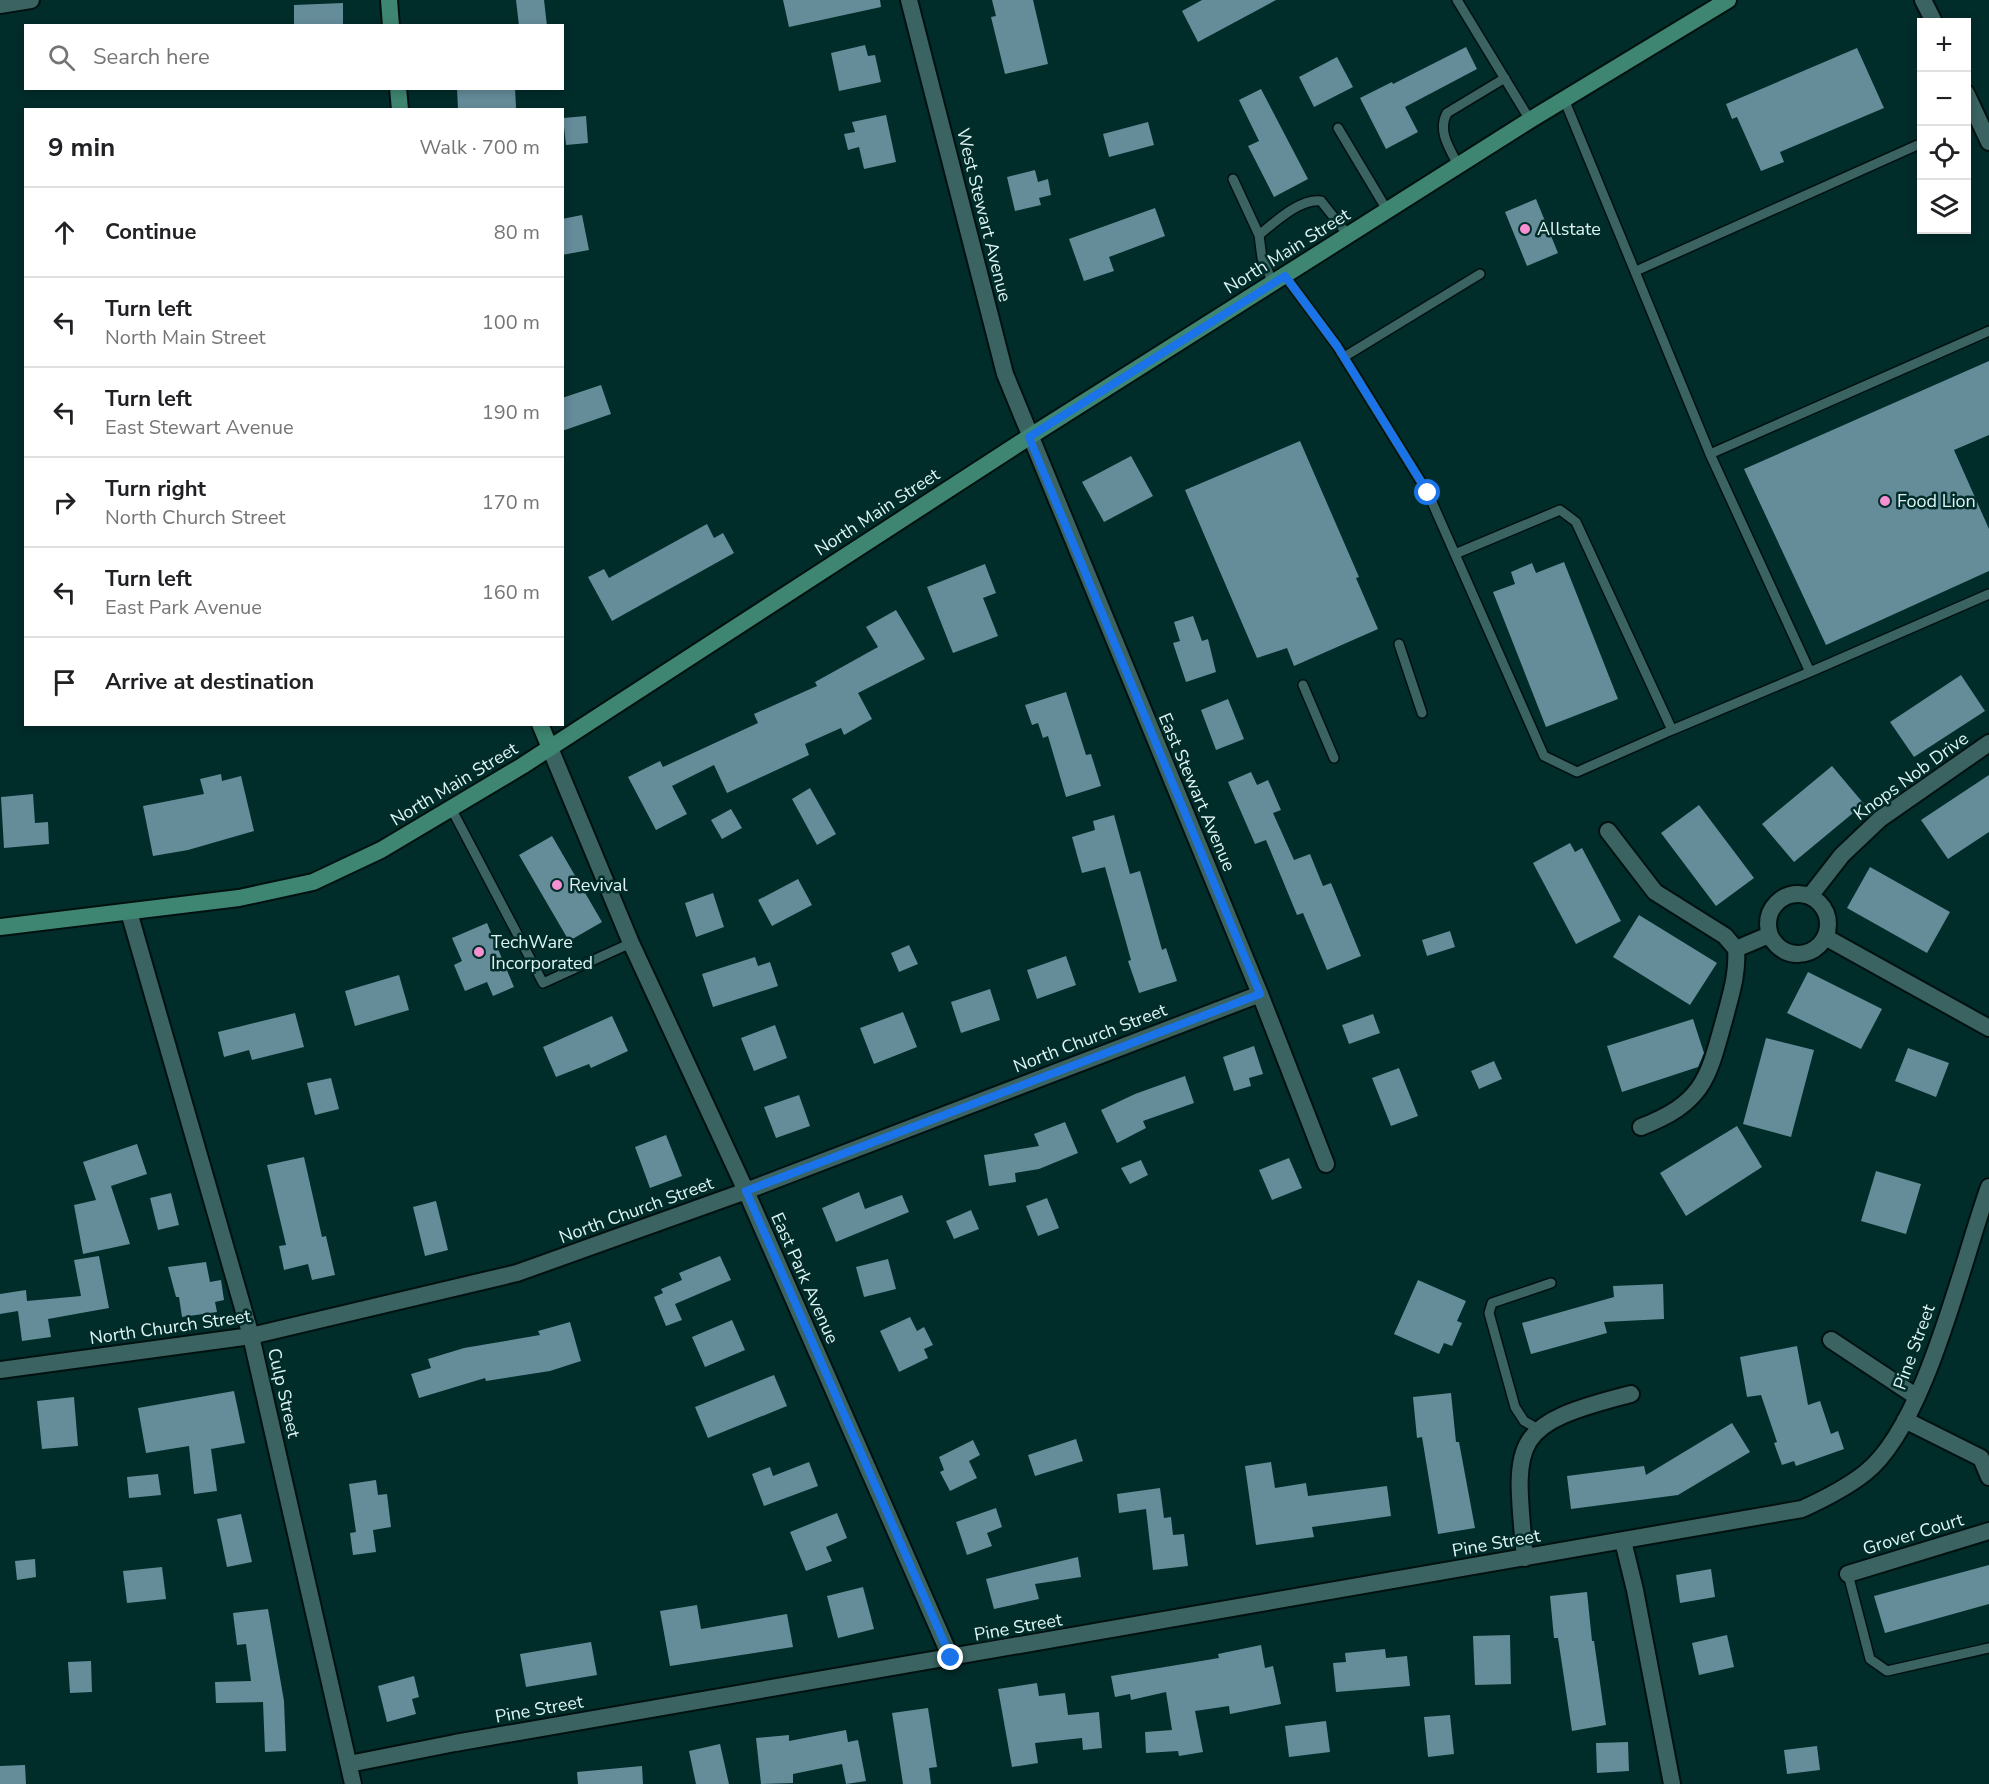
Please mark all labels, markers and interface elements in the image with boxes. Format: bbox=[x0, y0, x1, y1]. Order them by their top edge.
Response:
map controls bbox=[1917, 18, 1971, 234]
button: + bbox=[1917, 18, 1971, 72]
search box bbox=[24, 24, 564, 90]
icon: search bbox=[45, 41, 78, 74]
text: Search here bbox=[93, 42, 210, 72]
button: − bbox=[1917, 72, 1971, 126]
street label: West Stewart Avenue bbox=[951, 126, 1017, 304]
button: locate bbox=[1917, 126, 1971, 180]
text: 9 min bbox=[48, 130, 115, 165]
text: Walk · 700 m bbox=[420, 134, 540, 161]
button: layers bbox=[1917, 180, 1971, 234]
street label: North Main Street bbox=[1219, 202, 1355, 299]
icon: ahead bbox=[48, 216, 81, 249]
text: Continue bbox=[105, 217, 196, 247]
place label: Allstate bbox=[1537, 217, 1601, 241]
text: 80 m bbox=[494, 219, 540, 246]
marker: Allstate bbox=[1518, 222, 1532, 236]
text: Turn left bbox=[105, 294, 192, 324]
icon: left bbox=[48, 306, 81, 339]
text: 100 m bbox=[482, 309, 540, 336]
text: North Main Street bbox=[105, 324, 266, 351]
text: Turn left bbox=[105, 384, 192, 414]
icon: left bbox=[48, 396, 81, 429]
text: 190 m bbox=[482, 399, 540, 426]
text: East Stewart Avenue bbox=[105, 414, 294, 441]
street label: North Main Street bbox=[810, 462, 945, 561]
text: Turn right bbox=[105, 474, 206, 504]
route start bbox=[1414, 479, 1440, 505]
icon: right bbox=[48, 486, 81, 519]
text: 170 m bbox=[482, 489, 540, 516]
place label: Food Lion bbox=[1897, 489, 1976, 513]
marker: Food Lion bbox=[1878, 494, 1892, 508]
text: North Church Street bbox=[105, 504, 286, 531]
text: Turn left bbox=[105, 564, 192, 594]
icon: left bbox=[48, 576, 81, 609]
text: 160 m bbox=[482, 579, 540, 606]
text: East Park Avenue bbox=[105, 594, 262, 621]
icon: arrive bbox=[48, 666, 81, 699]
text: Arrive at destination bbox=[105, 667, 314, 697]
street label: East Stewart Avenue bbox=[1153, 709, 1241, 875]
street label: Knops Nob Drive bbox=[1849, 726, 1973, 826]
street label: North Main Street bbox=[386, 736, 523, 831]
place label: Revival bbox=[569, 873, 628, 897]
marker: Revival bbox=[550, 878, 564, 892]
place label: TechWare Incorporated bbox=[491, 930, 593, 975]
marker: TechWare Incorporated bbox=[472, 945, 486, 959]
street label: North Church Street bbox=[1010, 997, 1171, 1078]
street label: North Church Street bbox=[556, 1171, 717, 1249]
street label: East Park Avenue bbox=[765, 1209, 845, 1347]
street label: Pine Street bbox=[1887, 1300, 1941, 1393]
street label: North Church Street bbox=[88, 1304, 253, 1350]
street label: Culp Street bbox=[262, 1346, 306, 1441]
street label: Grover Court bbox=[1860, 1507, 1967, 1561]
street label: Pine Street bbox=[1450, 1523, 1543, 1563]
street label: Pine Street bbox=[972, 1607, 1065, 1647]
route end bbox=[937, 1644, 963, 1670]
street label: Pine Street bbox=[493, 1689, 586, 1729]

